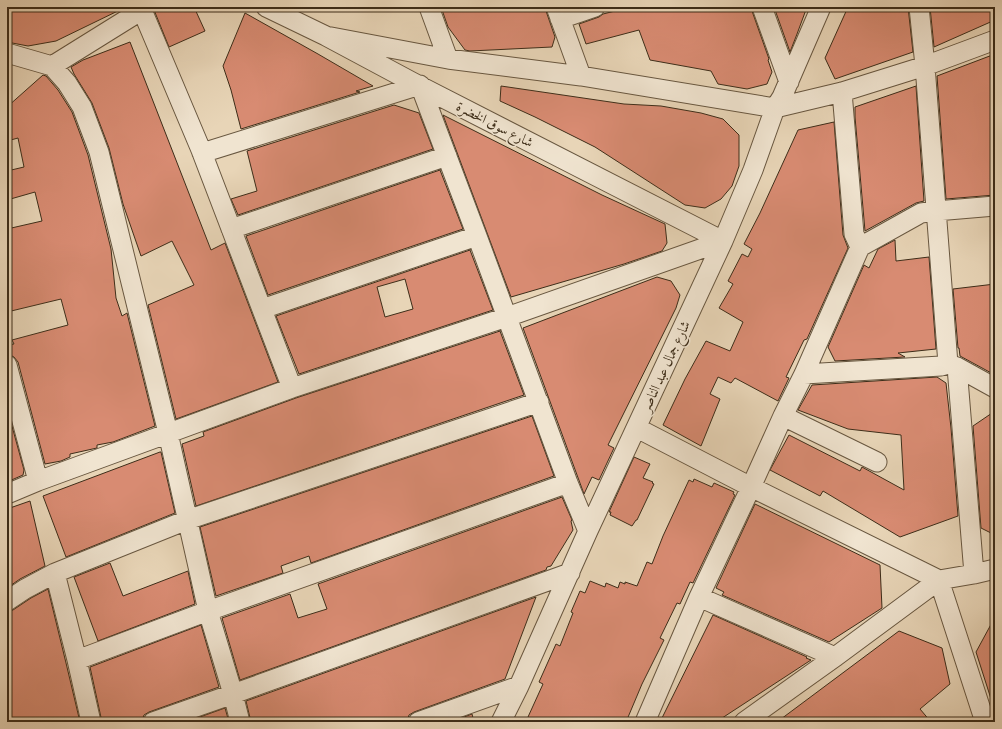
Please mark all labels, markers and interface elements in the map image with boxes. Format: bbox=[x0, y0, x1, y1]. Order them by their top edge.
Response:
street label: شارع سوق الخضرة bbox=[452, 97, 537, 154]
street label: شارع جمال عبد الناصر bbox=[635, 317, 697, 418]

